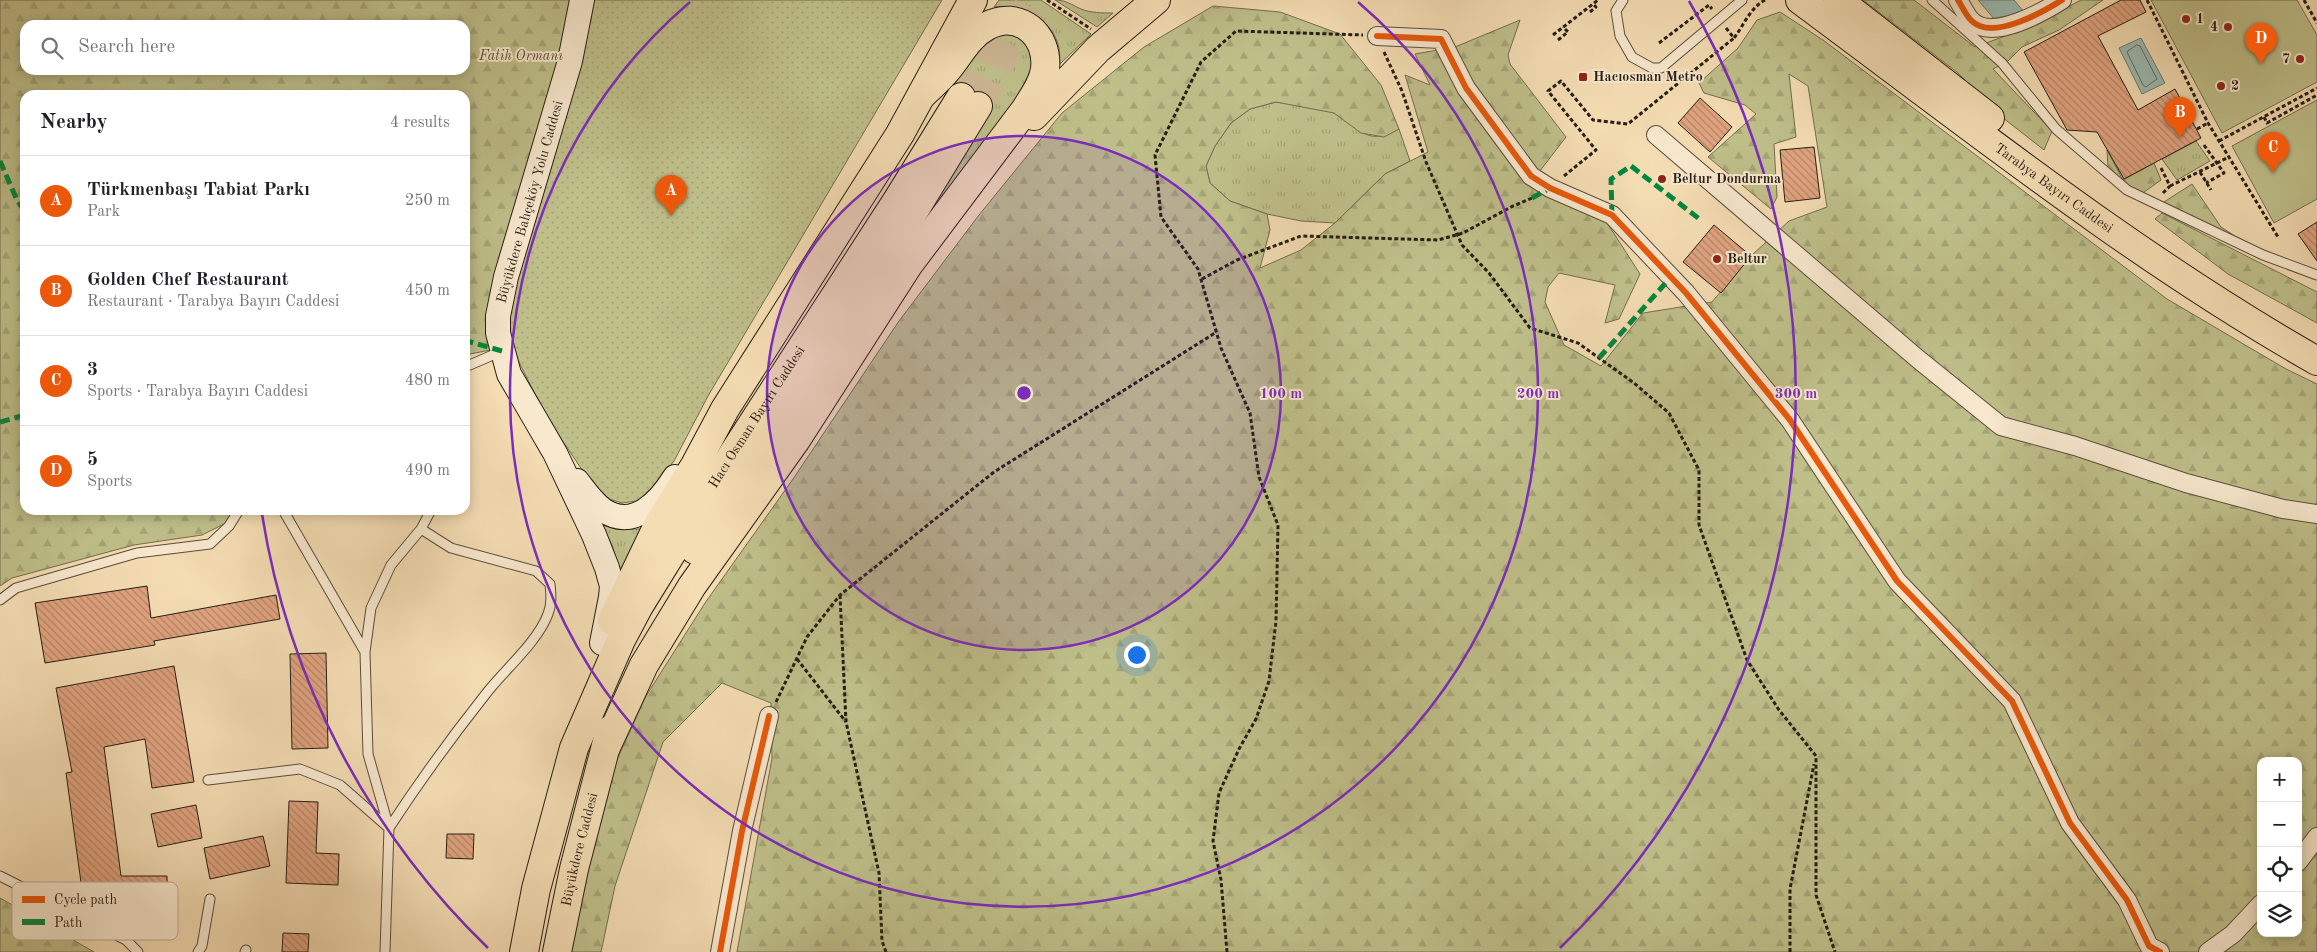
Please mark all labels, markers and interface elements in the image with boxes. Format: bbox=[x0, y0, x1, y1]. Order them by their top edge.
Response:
place label: 1 bbox=[2196, 12, 2204, 26]
marker: 1 bbox=[2180, 13, 2192, 25]
search box bbox=[20, 20, 470, 75]
place label: 4 bbox=[2210, 20, 2218, 34]
marker: 4 bbox=[2222, 21, 2234, 33]
pin: D bbox=[2245, 23, 2277, 64]
icon: search bbox=[38, 34, 66, 62]
text: Search here bbox=[78, 38, 175, 57]
park label: Fatih Ormanı bbox=[478, 49, 563, 63]
place label: 7 bbox=[2282, 52, 2290, 66]
marker: 7 bbox=[2294, 53, 2306, 65]
place label: Hacıosman Metro bbox=[1593, 70, 1703, 84]
marker: Hacıosman Metro bbox=[1577, 71, 1589, 83]
place label: 2 bbox=[2231, 79, 2239, 93]
marker: 2 bbox=[2215, 80, 2227, 92]
pin: B bbox=[2164, 97, 2196, 138]
street label: Büyükdere Bahçeköy Yolu Caddesi bbox=[494, 99, 566, 305]
text: Nearby bbox=[40, 112, 108, 133]
text: 4 results bbox=[390, 115, 450, 131]
pin: C bbox=[2257, 132, 2289, 173]
street label: Tarabya Bayırı Caddesi bbox=[1992, 141, 2116, 236]
place label: Beltur Dondurma bbox=[1672, 172, 1781, 186]
marker: Beltur Dondurma bbox=[1656, 173, 1668, 185]
pin: A bbox=[655, 175, 687, 216]
text: Türkmenbaşı Tabiat Parkı bbox=[87, 181, 310, 200]
text: A bbox=[50, 193, 62, 209]
text: 250 m bbox=[405, 193, 450, 209]
text: Park bbox=[87, 204, 120, 220]
place label: Beltur bbox=[1727, 252, 1767, 266]
marker: Beltur bbox=[1711, 253, 1723, 265]
text: Golden Chef Restaurant bbox=[87, 271, 289, 290]
text: B bbox=[50, 283, 62, 299]
text: 450 m bbox=[405, 283, 450, 299]
text: Restaurant · Tarabya Bayırı Caddesi bbox=[87, 294, 339, 310]
street label: Hacı Osman Bayırı Caddesi bbox=[706, 344, 808, 491]
text: 3 bbox=[87, 361, 98, 380]
text: C bbox=[51, 373, 61, 389]
text: 480 m bbox=[405, 373, 450, 389]
text: Sports · Tarabya Bayırı Caddesi bbox=[87, 384, 308, 400]
centre of rings bbox=[1015, 384, 1033, 402]
text: 100 m bbox=[1260, 387, 1302, 402]
text: 200 m bbox=[1517, 387, 1559, 402]
text: 300 m bbox=[1775, 387, 1817, 402]
text: 5 bbox=[87, 451, 98, 470]
text: D bbox=[50, 463, 62, 479]
text: 490 m bbox=[405, 463, 450, 479]
text: Sports bbox=[87, 474, 132, 490]
your location bbox=[1124, 642, 1150, 668]
map controls bbox=[2257, 757, 2302, 937]
button: + bbox=[2257, 757, 2302, 802]
street label: Büyükdere Caddesi bbox=[560, 791, 601, 908]
button: − bbox=[2257, 802, 2302, 847]
button: locate bbox=[2257, 847, 2302, 892]
legend bbox=[12, 882, 178, 940]
button: layers bbox=[2257, 892, 2302, 937]
text: Cycle path bbox=[54, 893, 117, 907]
text: Path bbox=[54, 916, 83, 930]

